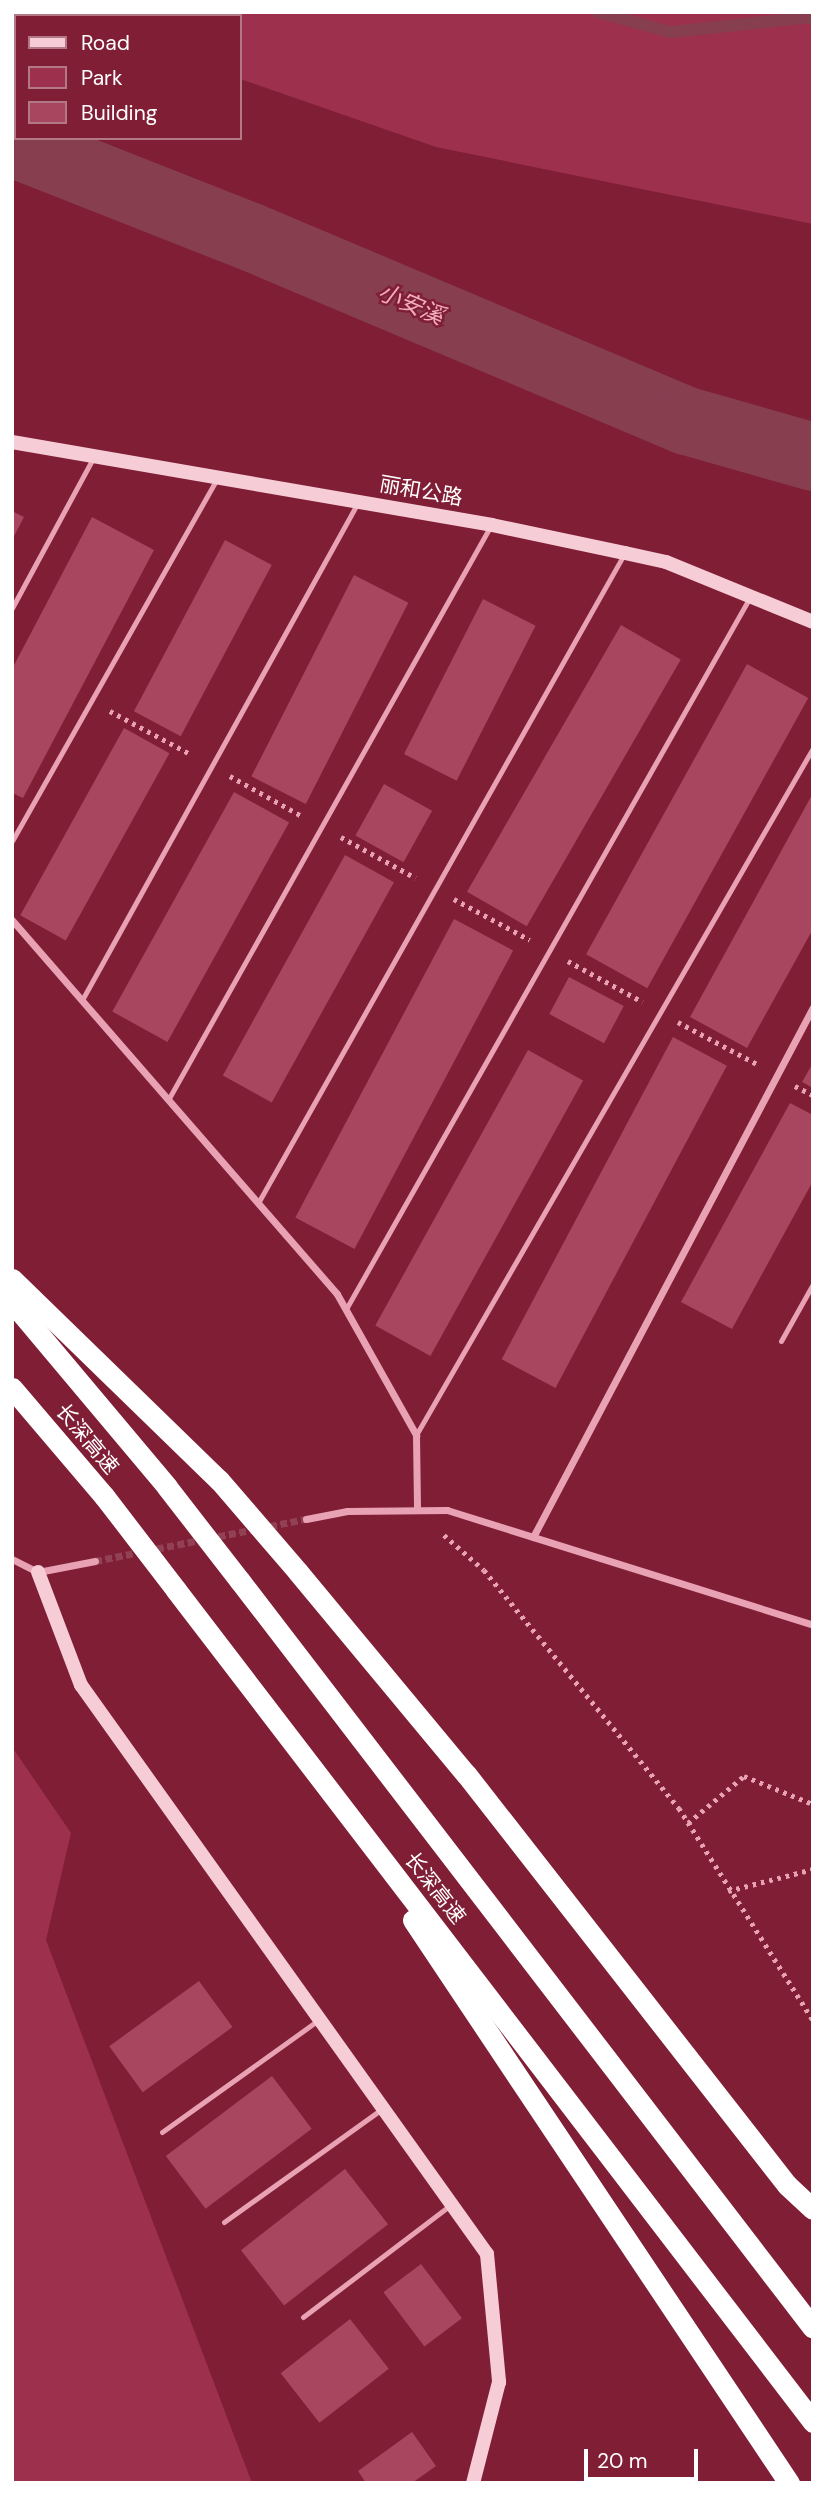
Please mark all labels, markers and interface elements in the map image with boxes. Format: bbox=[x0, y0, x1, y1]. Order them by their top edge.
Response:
legend bbox=[14, 14, 242, 140]
text: Road bbox=[81, 29, 130, 57]
text: Park bbox=[81, 64, 122, 92]
text: Building bbox=[81, 99, 157, 127]
water label: 小安溪 bbox=[374, 278, 448, 330]
street label: 丽和公路 bbox=[377, 471, 465, 511]
street label: 长深高速 bbox=[50, 1399, 124, 1479]
street label: 长深高速 bbox=[399, 1847, 471, 1929]
scale bar bbox=[587, 2436, 701, 2480]
text: 20 m bbox=[597, 2447, 648, 2475]

